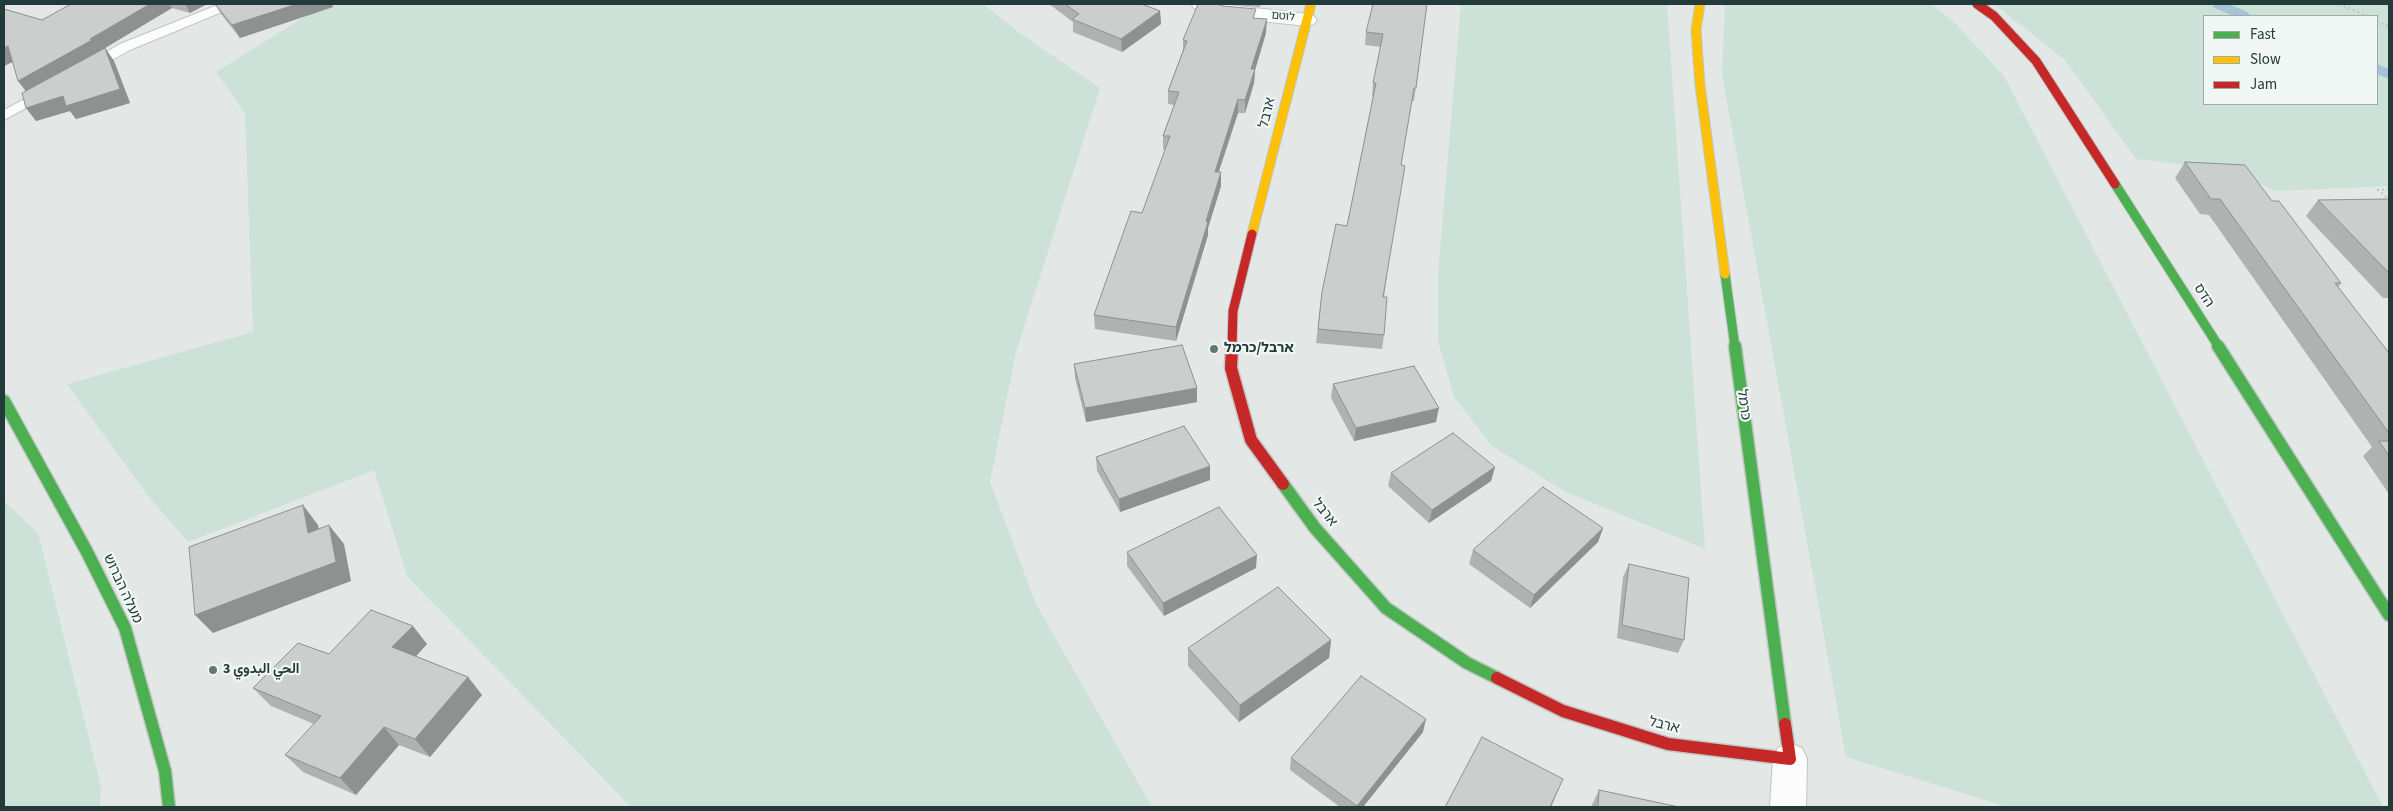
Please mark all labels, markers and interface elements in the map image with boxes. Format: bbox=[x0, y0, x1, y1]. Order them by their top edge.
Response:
street label: לוטם bbox=[1271, 9, 1295, 25]
legend bbox=[2203, 15, 2378, 105]
text: Fast bbox=[2250, 24, 2276, 45]
text: Slow bbox=[2250, 49, 2281, 70]
text: Jam bbox=[2250, 74, 2277, 95]
street label: ארבל bbox=[1256, 96, 1280, 130]
street label: הדס bbox=[2189, 281, 2217, 311]
place label: ארבל/כרמל bbox=[1224, 341, 1294, 357]
marker: ארבל/כרמל bbox=[1208, 343, 1220, 355]
street label: כרמל bbox=[1733, 388, 1753, 422]
street label: ארבל bbox=[1308, 496, 1340, 530]
street label: מעלה הברוש bbox=[99, 552, 145, 626]
place label: الحي البدوي 3 bbox=[223, 662, 299, 678]
marker: الحي البدوي 3 bbox=[207, 664, 219, 676]
street label: ארבל bbox=[1647, 714, 1681, 738]

